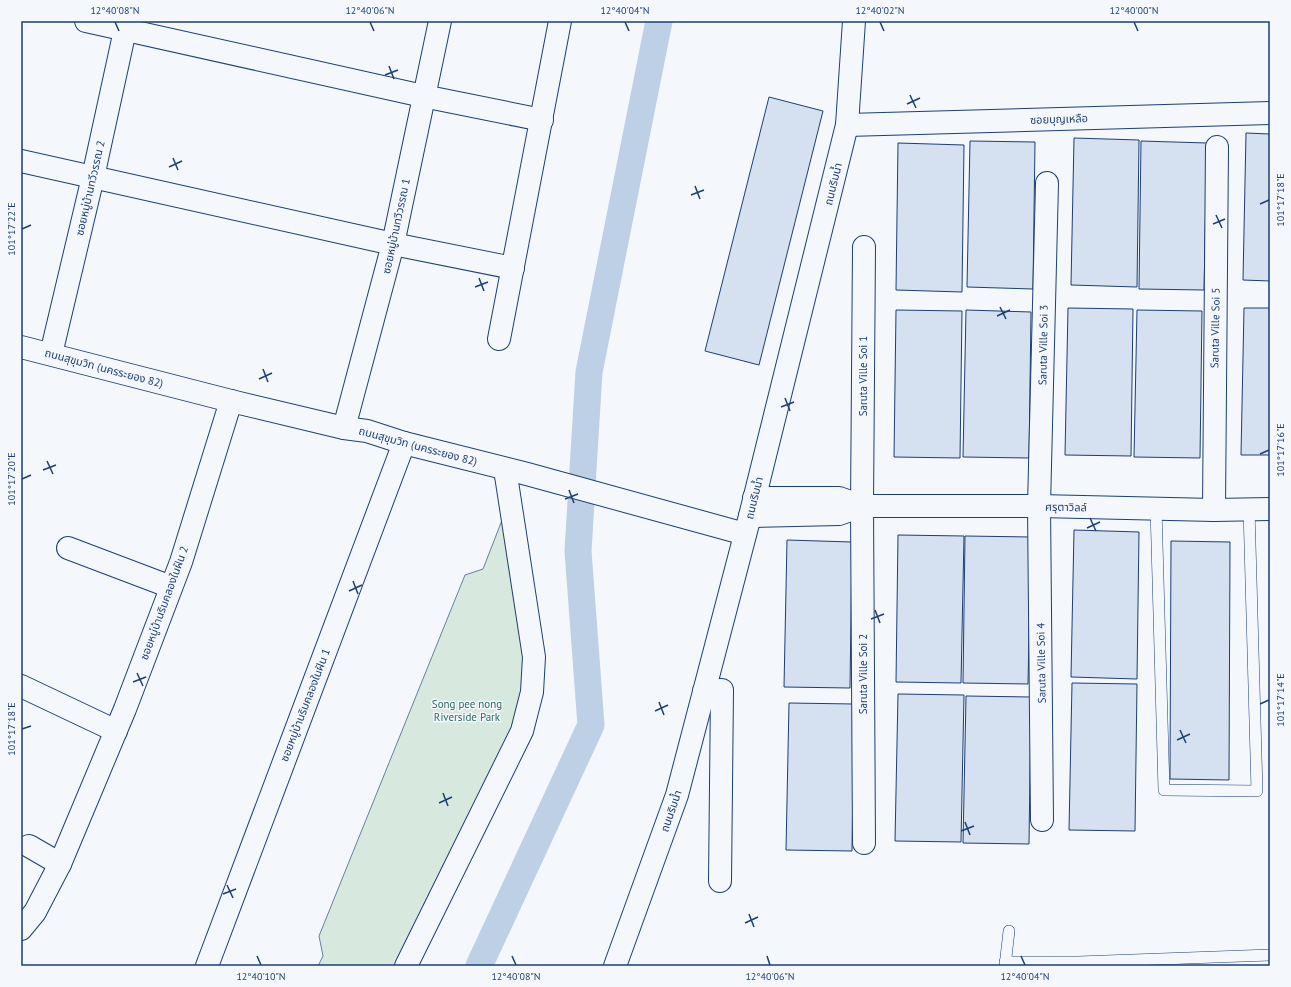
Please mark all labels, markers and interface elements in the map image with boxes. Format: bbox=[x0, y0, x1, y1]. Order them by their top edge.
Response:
text: 12°40'08"N bbox=[90, 4, 140, 17]
text: 12°40'06"N bbox=[345, 4, 395, 17]
text: 12°40'04"N bbox=[600, 4, 650, 17]
text: 12°40'02"N bbox=[855, 4, 905, 17]
text: 12°40'00"N bbox=[1109, 4, 1159, 17]
street label: ซอยบุญเหลือ bbox=[1030, 111, 1088, 127]
street label: ซอยหมู่บ้านทวีวรรณ 2 bbox=[72, 139, 108, 237]
street label: ถนนริมน้ำ bbox=[820, 161, 845, 207]
text: 101°17'18"E bbox=[1274, 173, 1287, 227]
street label: ซอยหมู่บ้านทวีวรรณ 1 bbox=[379, 177, 413, 275]
text: 101°17'22"E bbox=[5, 202, 18, 256]
street label: Saruta Ville Soi 5 bbox=[1207, 288, 1223, 368]
street label: Saruta Ville Soi 3 bbox=[1035, 305, 1051, 385]
street label: Saruta Ville Soi 1 bbox=[856, 336, 870, 416]
street label: ถนนสุขุมวิท (นครระยอง 82) bbox=[43, 345, 165, 391]
street label: ถนนสุขุมวิท (นครระยอง 82) bbox=[357, 423, 479, 469]
text: 101°17'16"E bbox=[1274, 423, 1287, 477]
text: 101°17'20"E bbox=[5, 452, 18, 506]
street label: ถนนริมน้ำ bbox=[741, 475, 766, 521]
street label: ศรุตาวิลล์ bbox=[1045, 500, 1087, 514]
street label: ซอยหมู่บ้านริมคลองในฝัน 2 bbox=[137, 544, 191, 662]
street label: Saruta Ville Soi 4 bbox=[1033, 623, 1049, 703]
street label: Saruta Ville Soi 2 bbox=[856, 634, 870, 714]
street label: ซอยหมู่บ้านริมคลองในฝัน 1 bbox=[277, 646, 333, 764]
text: 101°17'14"E bbox=[1274, 673, 1287, 727]
park label: Song pee nong Riverside Park bbox=[432, 697, 502, 724]
text: 101°17'18"E bbox=[5, 702, 18, 756]
street label: ถนนริมน้ำ bbox=[656, 788, 685, 834]
text: 12°40'10"N bbox=[236, 970, 286, 983]
text: 12°40'08"N bbox=[491, 970, 541, 983]
text: 12°40'06"N bbox=[745, 970, 795, 983]
text: 12°40'04"N bbox=[1000, 970, 1050, 983]

